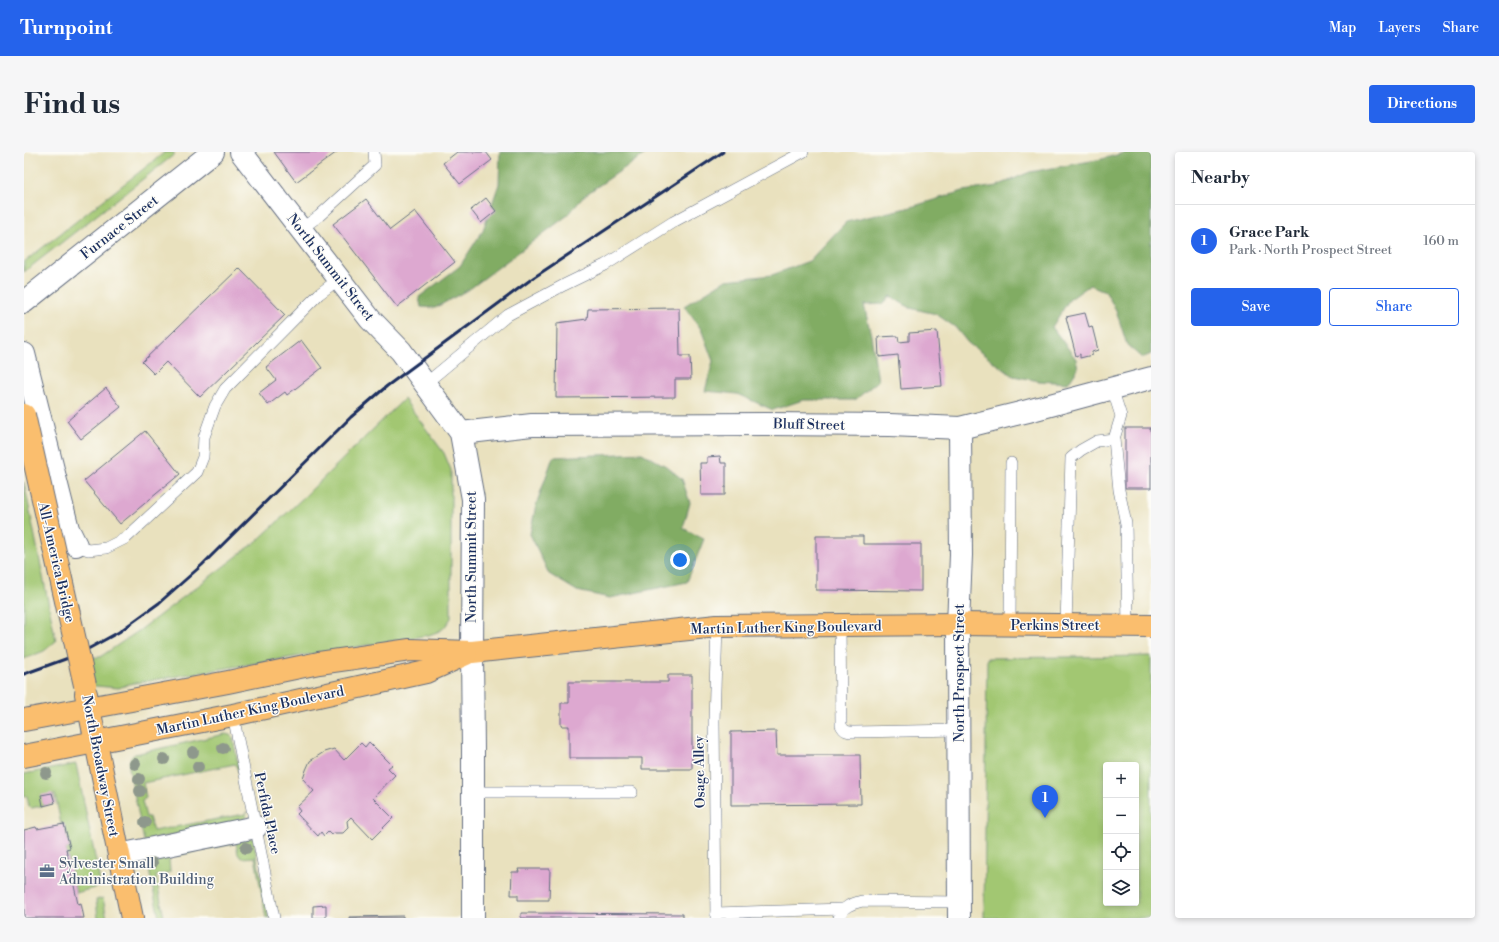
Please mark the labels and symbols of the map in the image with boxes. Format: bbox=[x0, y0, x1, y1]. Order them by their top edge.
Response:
street label: Furnace Street bbox=[77, 192, 162, 264]
street label: North Summit Street bbox=[283, 210, 378, 325]
street label: Bluff Street bbox=[772, 415, 845, 435]
street label: North Summit Street bbox=[463, 491, 481, 623]
street label: All-America Bridge bbox=[33, 499, 79, 624]
your location bbox=[670, 550, 690, 570]
street label: North Prospect Street bbox=[951, 604, 969, 742]
street label: Martin Luther King Boulevard bbox=[690, 617, 882, 639]
street label: Perkins Street bbox=[1011, 617, 1100, 635]
street label: Martin Luther King Boulevard bbox=[155, 682, 346, 740]
street label: North Broadway Street bbox=[77, 694, 123, 839]
street label: Osage Alley bbox=[690, 735, 710, 809]
street label: Perfida Place bbox=[250, 770, 285, 856]
pin: 1 bbox=[1032, 785, 1058, 818]
place label: Sylvester Small Administration Building bbox=[58, 855, 215, 889]
office icon: Sylvester Small Administration Building bbox=[38, 862, 56, 880]

